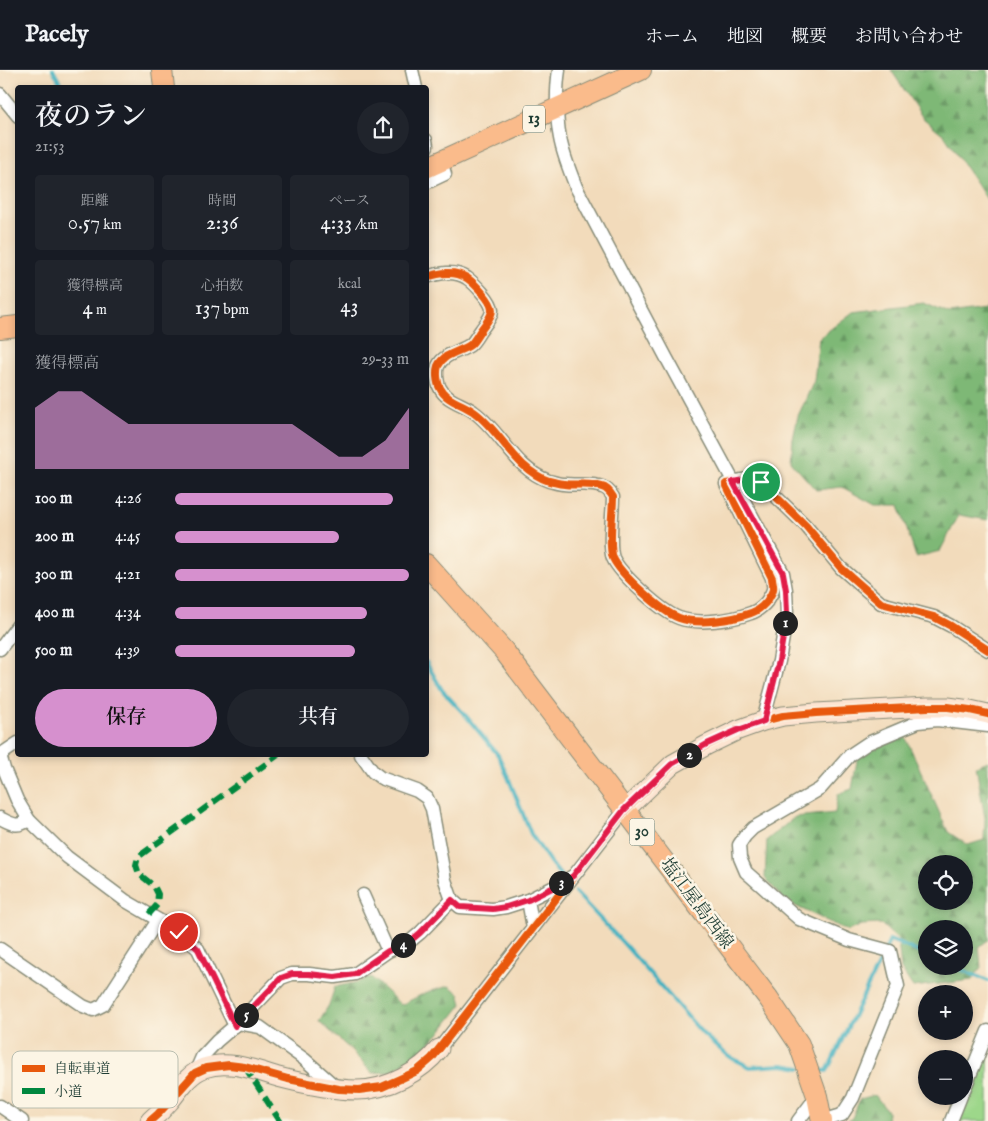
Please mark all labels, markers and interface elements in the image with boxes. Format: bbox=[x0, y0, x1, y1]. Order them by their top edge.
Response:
text: Pacely bbox=[25, 19, 89, 50]
text: ホーム bbox=[645, 26, 699, 49]
text: 地図 bbox=[727, 26, 763, 49]
text: 概要 bbox=[791, 26, 827, 49]
text: お問い合わせ bbox=[855, 26, 963, 49]
text: 夜のラン bbox=[35, 100, 147, 135]
button: share bbox=[357, 102, 409, 154]
road number: 13 bbox=[523, 106, 545, 132]
text: 21:53 bbox=[35, 137, 64, 157]
text: 距離 bbox=[81, 192, 109, 210]
text: 時間 bbox=[208, 192, 236, 210]
text: ペース bbox=[329, 192, 370, 210]
text: 0.57 bbox=[68, 210, 100, 237]
text: 2:36 bbox=[206, 210, 238, 237]
text: 4:33 bbox=[320, 210, 352, 237]
text: km bbox=[100, 216, 121, 234]
text: /km bbox=[352, 216, 378, 234]
text: kcal bbox=[338, 275, 361, 293]
text: 獲得標高 bbox=[67, 277, 123, 295]
text: 心拍数 bbox=[201, 277, 243, 295]
text: 43 bbox=[340, 293, 358, 320]
text: 4 bbox=[83, 295, 93, 322]
text: 137 bbox=[195, 295, 220, 322]
text: m bbox=[93, 301, 107, 319]
text: bpm bbox=[220, 301, 249, 319]
text: 29–33 m bbox=[361, 350, 409, 370]
text: 獲得標高 bbox=[35, 354, 99, 374]
pin bbox=[740, 461, 782, 503]
icon: arrive bbox=[747, 468, 775, 496]
text: 100 m bbox=[35, 489, 72, 509]
text: 4:26 bbox=[115, 489, 141, 509]
text: 200 m bbox=[35, 527, 74, 547]
text: 4:45 bbox=[115, 527, 141, 547]
text: 300 m bbox=[35, 565, 73, 585]
text: 4:21 bbox=[115, 565, 141, 585]
text: 400 m bbox=[35, 603, 74, 623]
text: 4:34 bbox=[115, 603, 141, 623]
pin: 1 bbox=[772, 610, 798, 636]
text: 1 bbox=[783, 614, 788, 632]
text: 500 m bbox=[35, 641, 72, 661]
text: 4:39 bbox=[115, 641, 140, 661]
button: 保存 bbox=[35, 689, 217, 747]
button: 共有 bbox=[227, 689, 409, 747]
pin: 2 bbox=[676, 742, 702, 768]
text: 2 bbox=[686, 746, 693, 764]
road number: 30 bbox=[630, 819, 654, 846]
street label: 塩江屋島西線 bbox=[654, 854, 738, 954]
map controls bbox=[918, 855, 973, 1105]
button: locate bbox=[918, 855, 973, 910]
pin: 3 bbox=[548, 870, 574, 896]
text: 3 bbox=[559, 874, 564, 892]
pin bbox=[158, 911, 200, 953]
icon: check bbox=[165, 918, 193, 946]
button: layers bbox=[918, 920, 973, 975]
pin: 4 bbox=[390, 932, 416, 958]
text: 4 bbox=[400, 936, 407, 954]
button: + bbox=[918, 985, 973, 1040]
pin: 5 bbox=[234, 1002, 258, 1028]
text: 5 bbox=[244, 1006, 249, 1024]
button: − bbox=[918, 1050, 973, 1105]
legend bbox=[12, 1051, 178, 1108]
text: 自転車道 bbox=[54, 1060, 110, 1078]
text: 小道 bbox=[54, 1083, 82, 1101]

